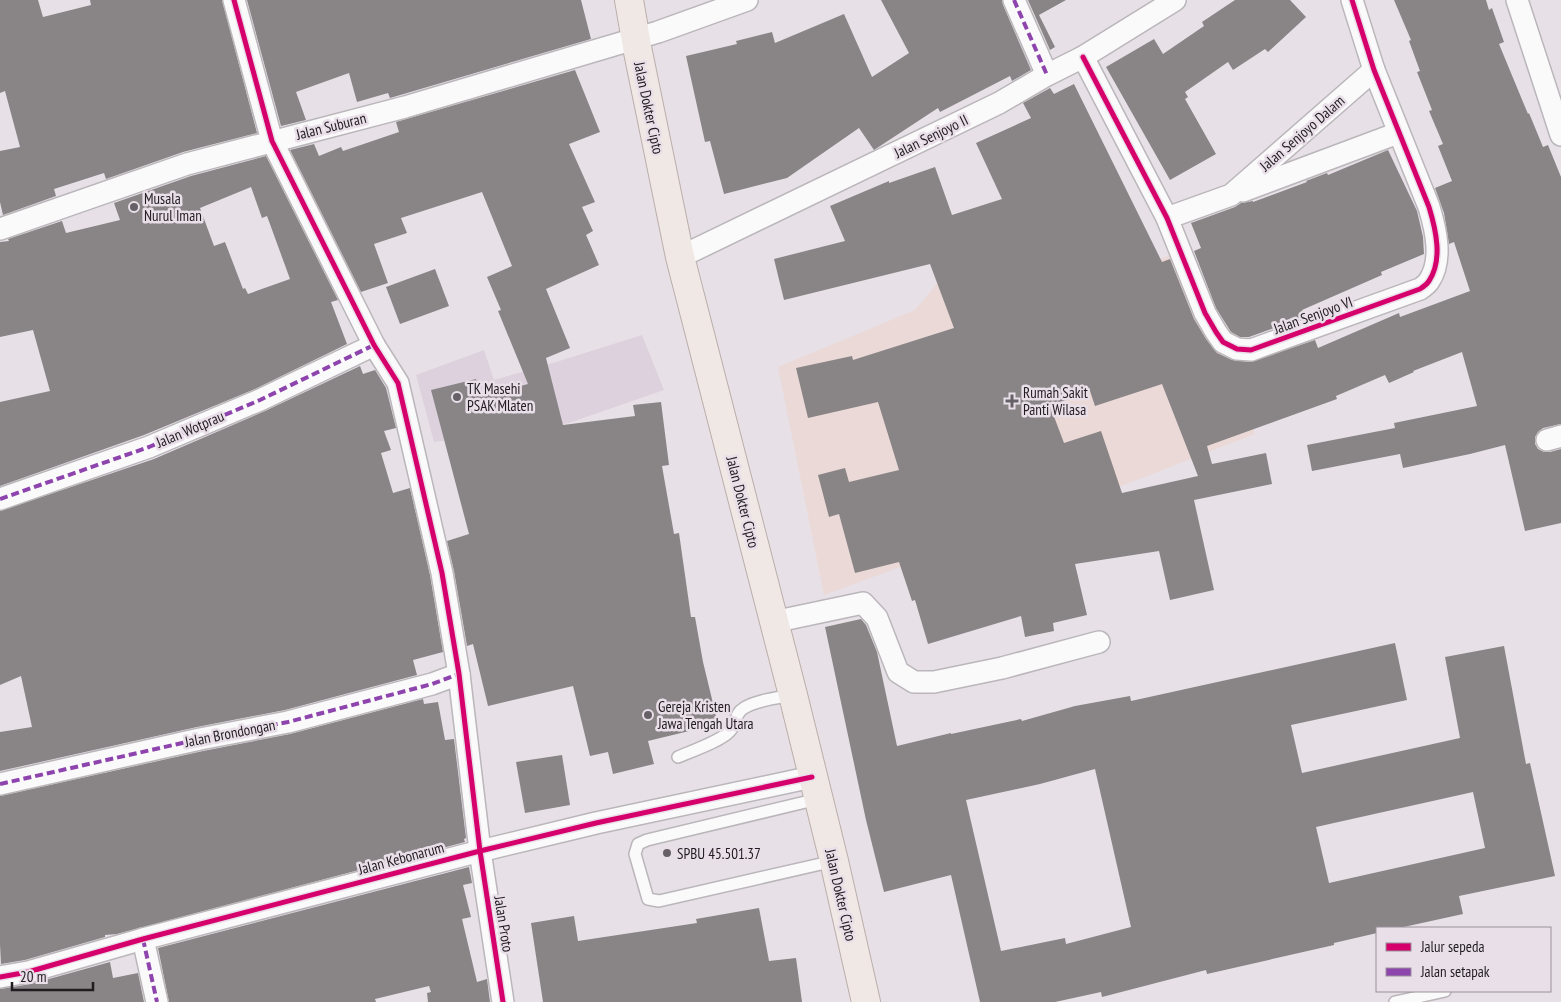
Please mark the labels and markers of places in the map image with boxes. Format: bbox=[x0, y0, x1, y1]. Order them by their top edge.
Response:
place label: Musala Nurul Iman bbox=[144, 189, 202, 225]
marker: Musala Nurul Iman bbox=[128, 201, 140, 213]
place label: TK Masehi PSAK Mlaten bbox=[467, 379, 533, 415]
place label: Rumah Sakit Panti Wilasa bbox=[1023, 383, 1088, 419]
marker: TK Masehi PSAK Mlaten bbox=[451, 391, 463, 403]
marker: Rumah Sakit Panti Wilasa bbox=[1005, 394, 1019, 408]
place label: Gereja Kristen Jawa Tengah Utara bbox=[657, 697, 754, 733]
marker: Gereja Kristen Jawa Tengah Utara bbox=[642, 709, 654, 721]
place label: SPBU 45.501.37 bbox=[677, 844, 761, 863]
marker: SPBU 45.501.37 bbox=[661, 847, 673, 859]

